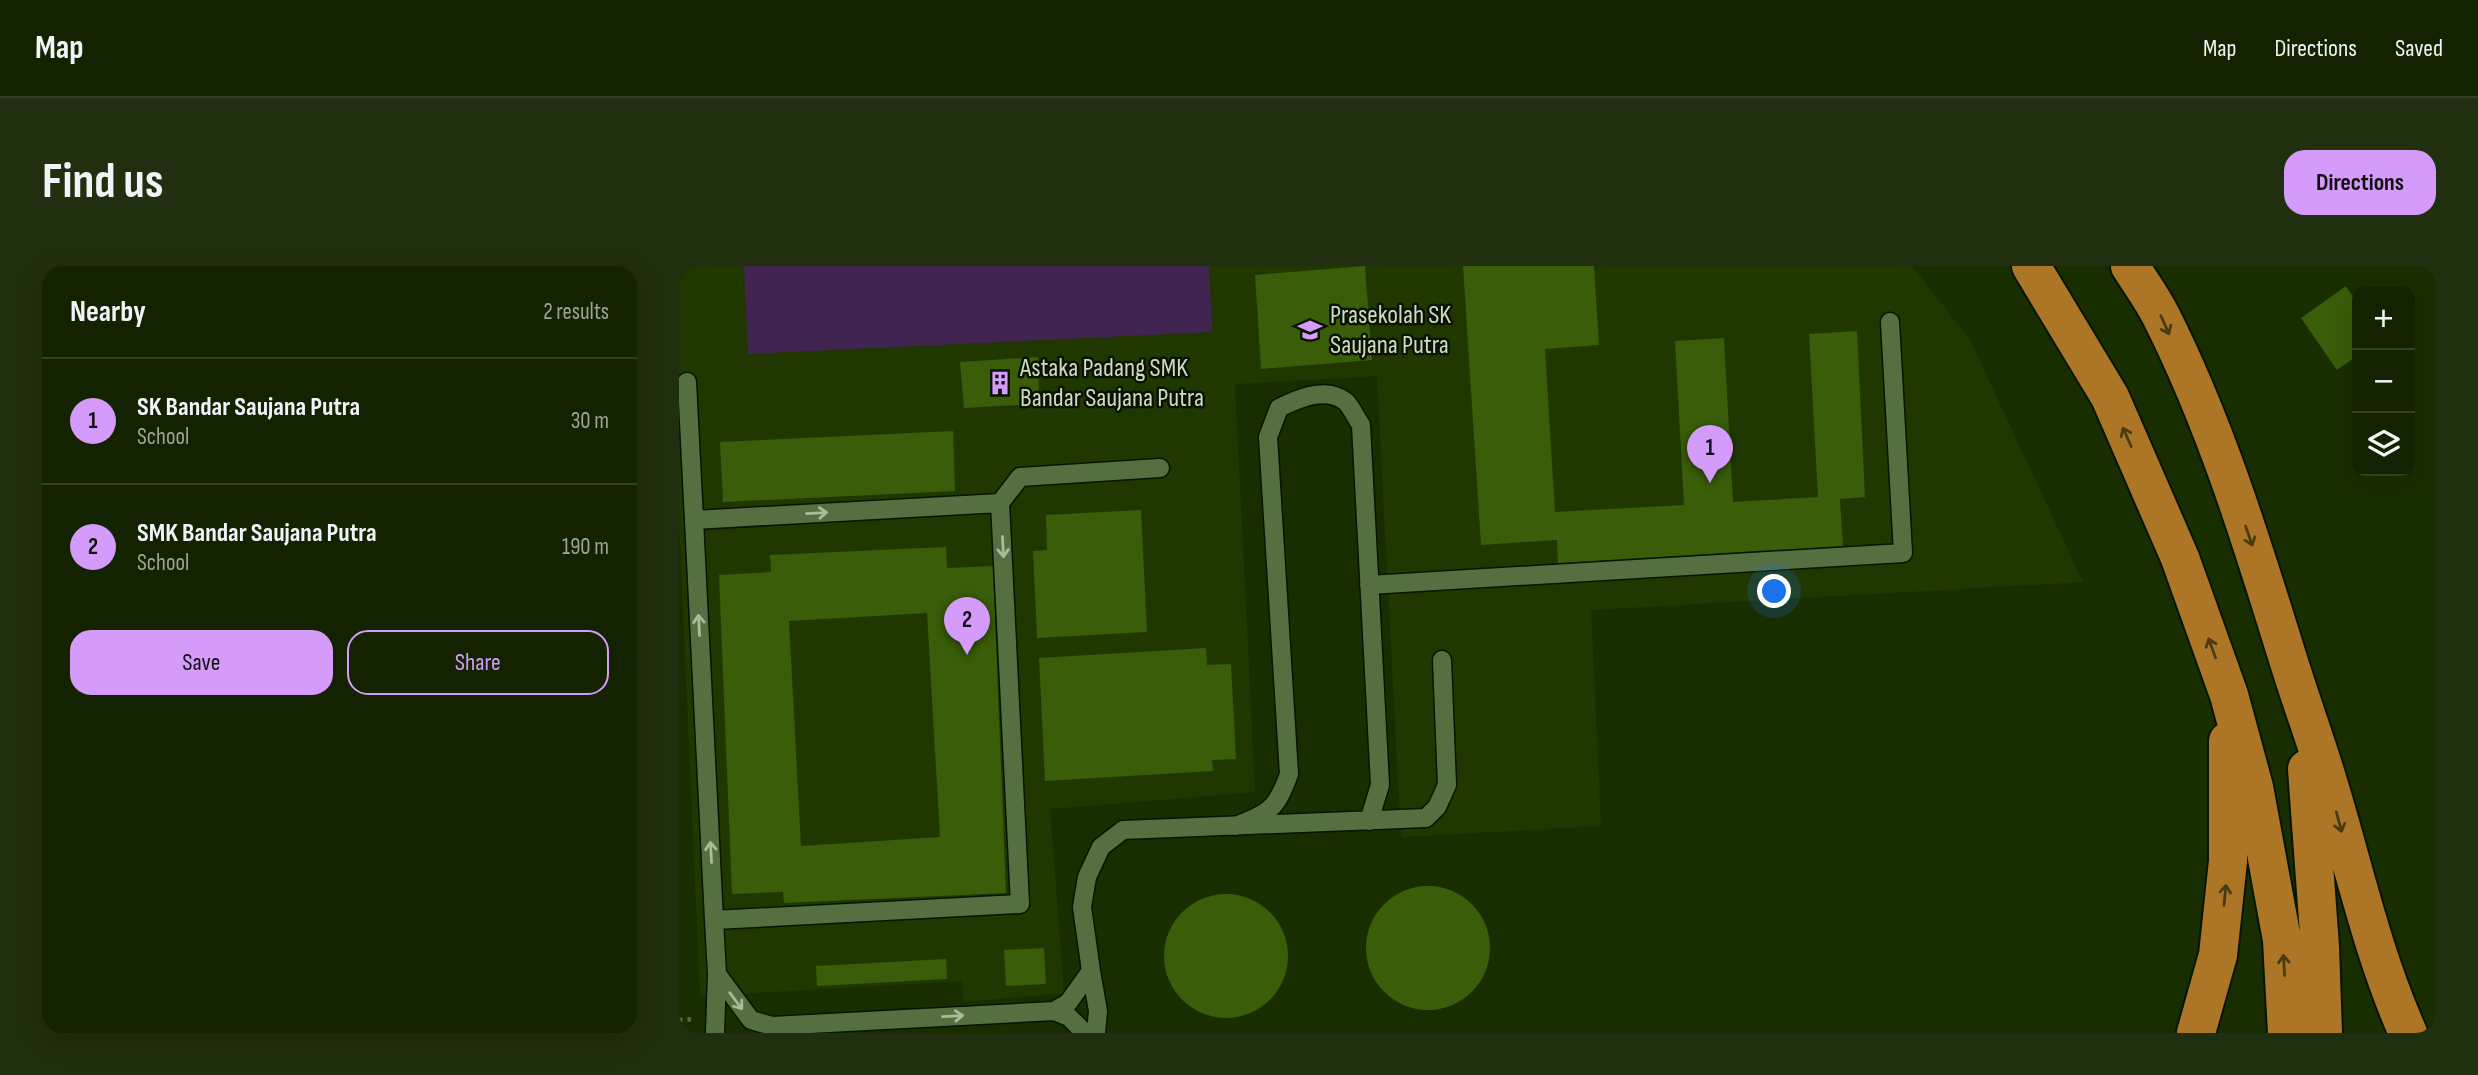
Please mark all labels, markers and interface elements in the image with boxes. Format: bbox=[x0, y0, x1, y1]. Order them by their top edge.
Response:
text: Map bbox=[35, 28, 84, 68]
text: Map bbox=[2203, 34, 2236, 63]
text: Directions bbox=[2274, 34, 2357, 63]
text: Saved bbox=[2395, 34, 2443, 63]
button: Directions bbox=[2284, 150, 2436, 215]
text: Find us bbox=[42, 153, 164, 212]
map controls bbox=[2352, 287, 2415, 476]
button: + bbox=[2352, 287, 2415, 350]
text: Nearby bbox=[70, 294, 146, 330]
text: 2 results bbox=[543, 298, 609, 326]
place label: Prasekolah SK Saujana Putra bbox=[1330, 300, 1451, 361]
one-way arrow bbox=[2159, 313, 2172, 335]
school or university icon: Prasekolah SK Saujana Putra bbox=[1296, 316, 1324, 344]
button: − bbox=[2352, 350, 2415, 413]
place label: Astaka Padang SMK Bandar Saujana Putra bbox=[1019, 353, 1204, 414]
building icon: Astaka Padang SMK Bandar Saujana Putra bbox=[986, 369, 1014, 397]
text: SK Bandar Saujana Putra bbox=[137, 392, 360, 423]
text: 1 bbox=[88, 407, 98, 435]
text: 30 m bbox=[571, 407, 609, 435]
button: layers bbox=[2352, 413, 2415, 476]
text: School bbox=[137, 423, 189, 451]
pin: 1 bbox=[1687, 425, 1733, 483]
one-way arrow bbox=[2120, 427, 2133, 449]
one-way arrow bbox=[805, 507, 828, 520]
text: SMK Bandar Saujana Putra bbox=[137, 518, 377, 549]
one-way arrow bbox=[2244, 524, 2256, 546]
text: 2 bbox=[88, 533, 98, 561]
text: 190 m bbox=[562, 533, 609, 561]
one-way arrow bbox=[996, 535, 1009, 558]
text: School bbox=[137, 549, 189, 577]
your location bbox=[1757, 574, 1791, 608]
pin: 2 bbox=[944, 597, 990, 655]
one-way arrow bbox=[693, 614, 706, 637]
button: Save bbox=[70, 630, 333, 695]
button: Share bbox=[347, 630, 609, 695]
one-way arrow bbox=[2205, 638, 2218, 660]
one-way arrow bbox=[2333, 811, 2346, 833]
one-way arrow bbox=[704, 841, 717, 864]
one-way arrow bbox=[2218, 884, 2231, 907]
one-way arrow bbox=[2277, 954, 2290, 977]
one-way arrow bbox=[729, 991, 744, 1010]
one-way arrow bbox=[941, 1010, 964, 1023]

